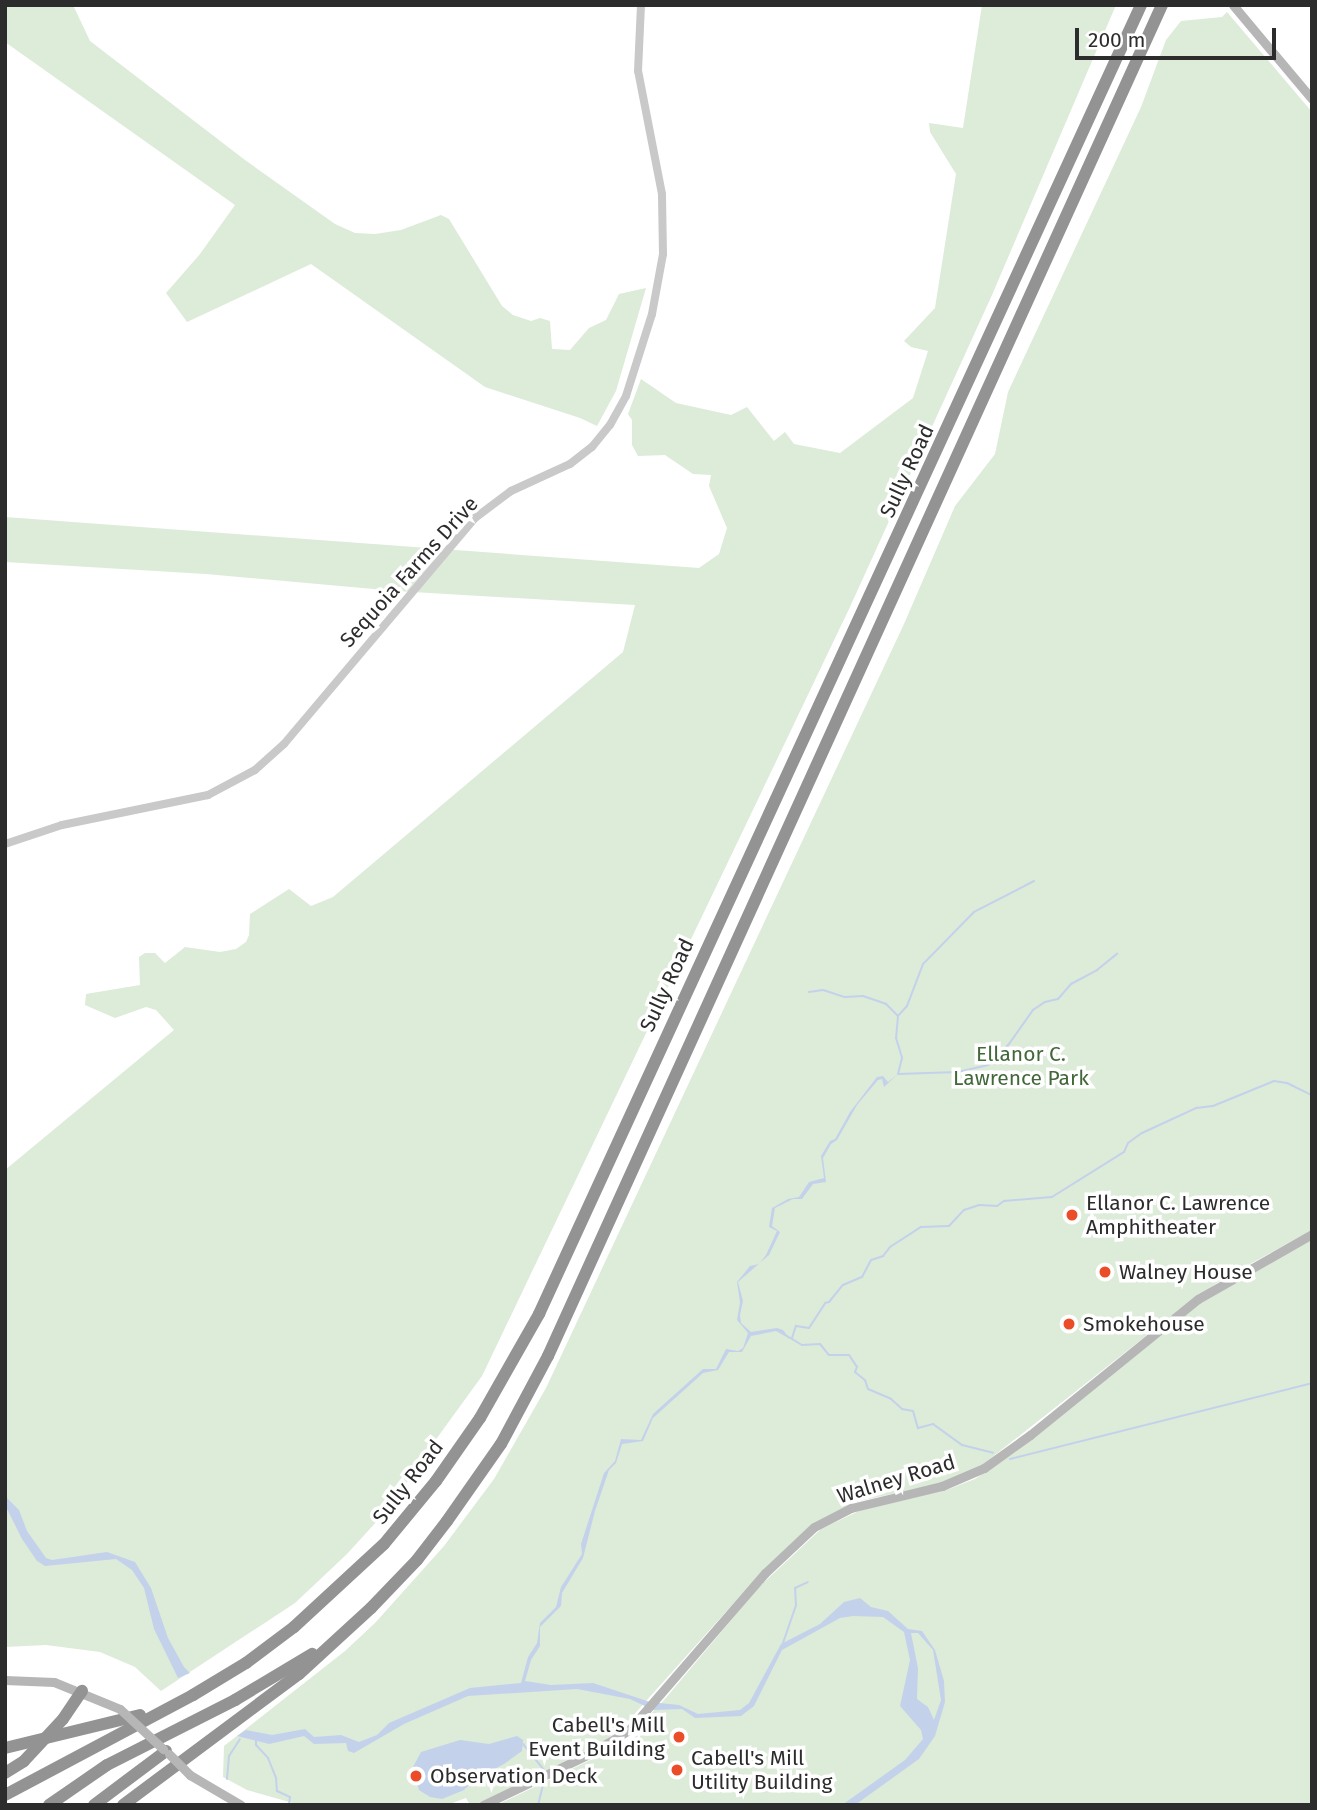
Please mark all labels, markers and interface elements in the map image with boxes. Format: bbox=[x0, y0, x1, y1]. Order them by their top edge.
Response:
scale bar bbox=[1079, 14, 1280, 58]
text: 200 m bbox=[1088, 27, 1145, 53]
street label: Sully Road bbox=[874, 420, 940, 522]
street label: Sequoia Farms Drive bbox=[335, 491, 483, 653]
street label: Sully Road bbox=[634, 934, 700, 1036]
park label: Ellanor C. Lawrence Park bbox=[953, 1041, 1089, 1091]
place label: Ellanor C. Lawrence Amphitheater bbox=[1086, 1190, 1270, 1240]
marker: Ellanor C. Lawrence Amphitheater bbox=[1064, 1207, 1080, 1223]
place label: Walney House bbox=[1119, 1259, 1253, 1285]
marker: Walney House bbox=[1097, 1264, 1113, 1280]
place label: Smokehouse bbox=[1083, 1311, 1205, 1337]
marker: Smokehouse bbox=[1061, 1316, 1077, 1332]
street label: Sully Road bbox=[367, 1435, 449, 1529]
street label: Walney Road bbox=[834, 1449, 958, 1509]
place label: Cabell's Mill Event Building bbox=[528, 1712, 665, 1762]
marker: Cabell's Mill Event Building bbox=[671, 1729, 687, 1745]
place label: Cabell's Mill Utility Building bbox=[691, 1745, 833, 1795]
marker: Cabell's Mill Utility Building bbox=[669, 1762, 685, 1778]
place label: Observation Deck bbox=[430, 1763, 597, 1789]
marker: Observation Deck bbox=[408, 1768, 424, 1784]

